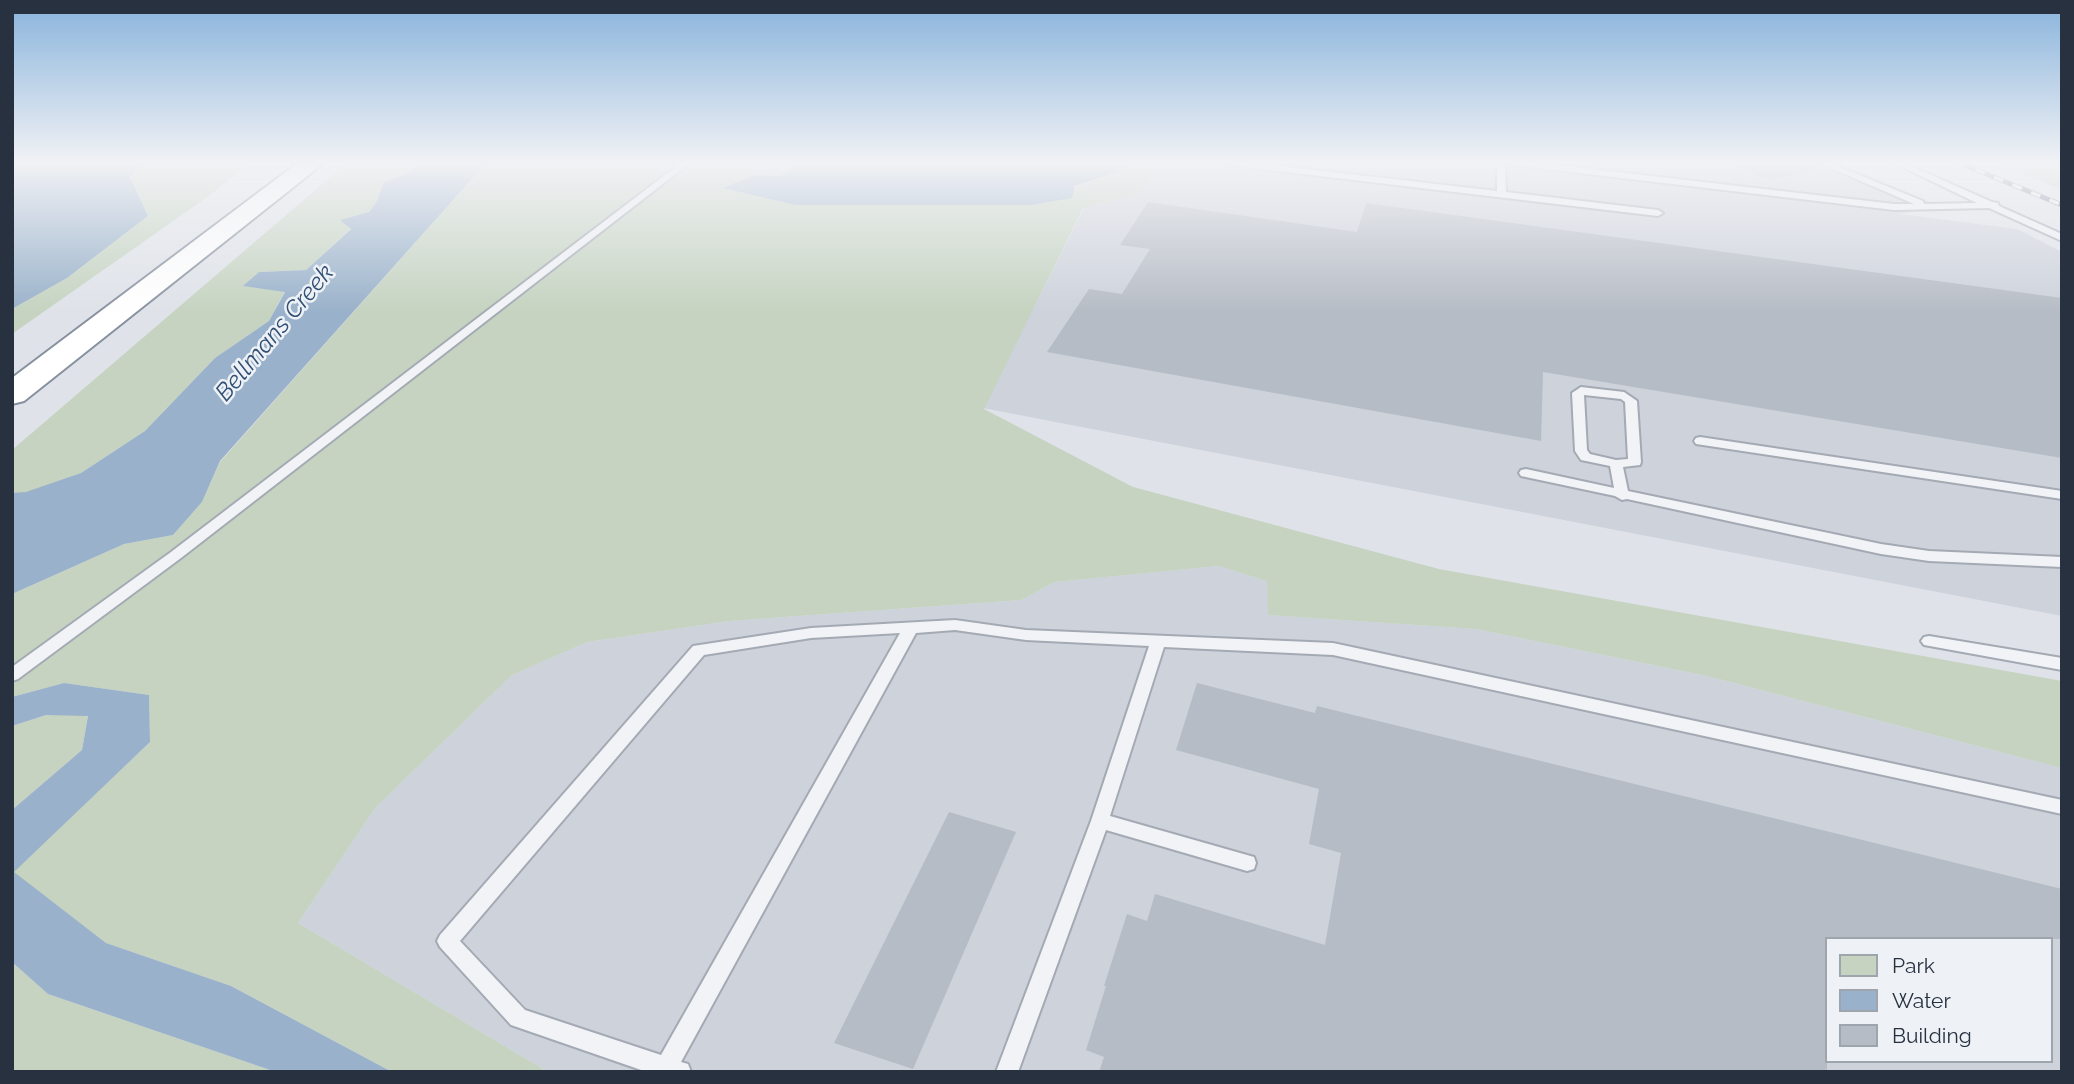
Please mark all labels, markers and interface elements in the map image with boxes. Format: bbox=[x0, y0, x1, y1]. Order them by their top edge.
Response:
water label: Bellmans Creek bbox=[210, 259, 340, 407]
legend bbox=[1826, 937, 2053, 1063]
text: Park bbox=[1892, 953, 1935, 978]
text: Water bbox=[1892, 988, 1951, 1013]
text: Building bbox=[1892, 1023, 1972, 1048]

